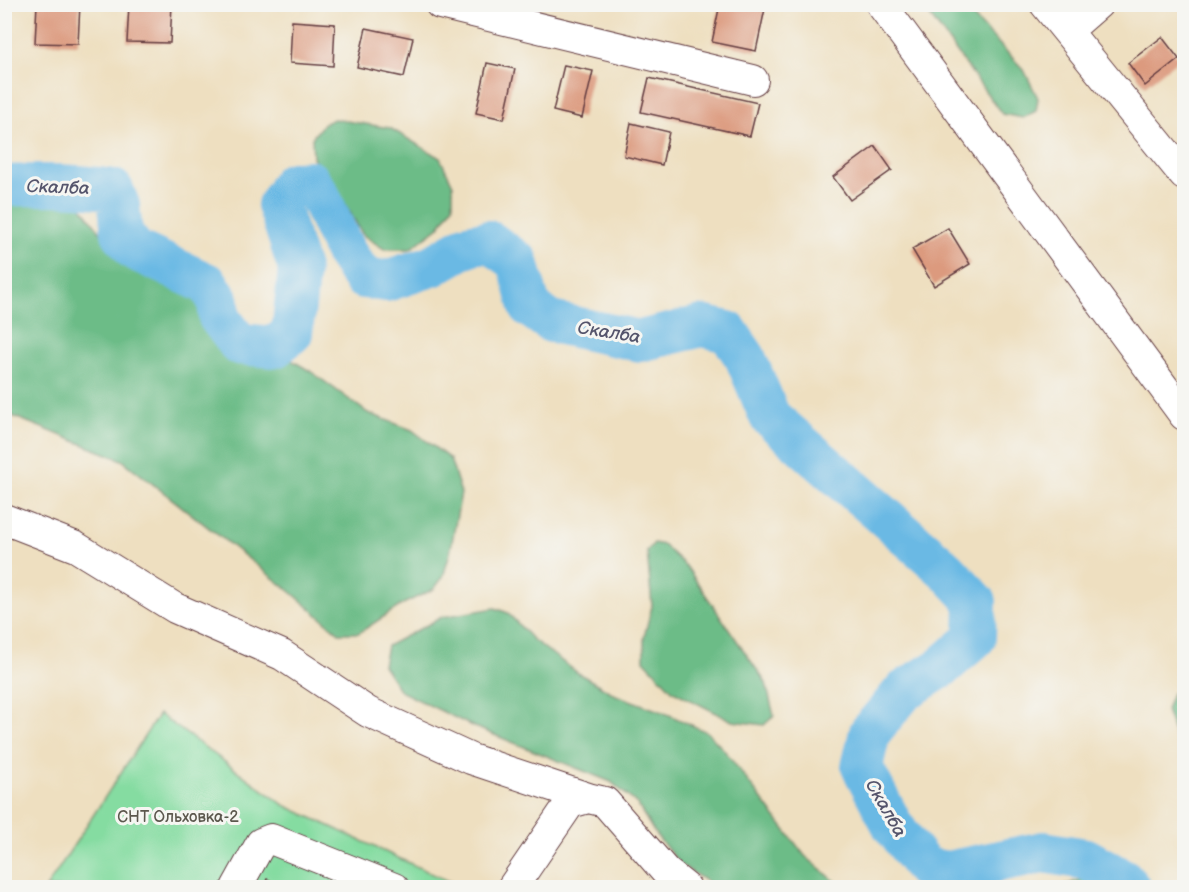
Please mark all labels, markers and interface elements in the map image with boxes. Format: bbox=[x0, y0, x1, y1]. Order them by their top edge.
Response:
water label: Скалба bbox=[26, 176, 90, 199]
water label: Скалба bbox=[576, 317, 642, 348]
water label: Скалба bbox=[861, 776, 910, 841]
park label: СНТ Ольховка-2 bbox=[117, 808, 239, 827]

